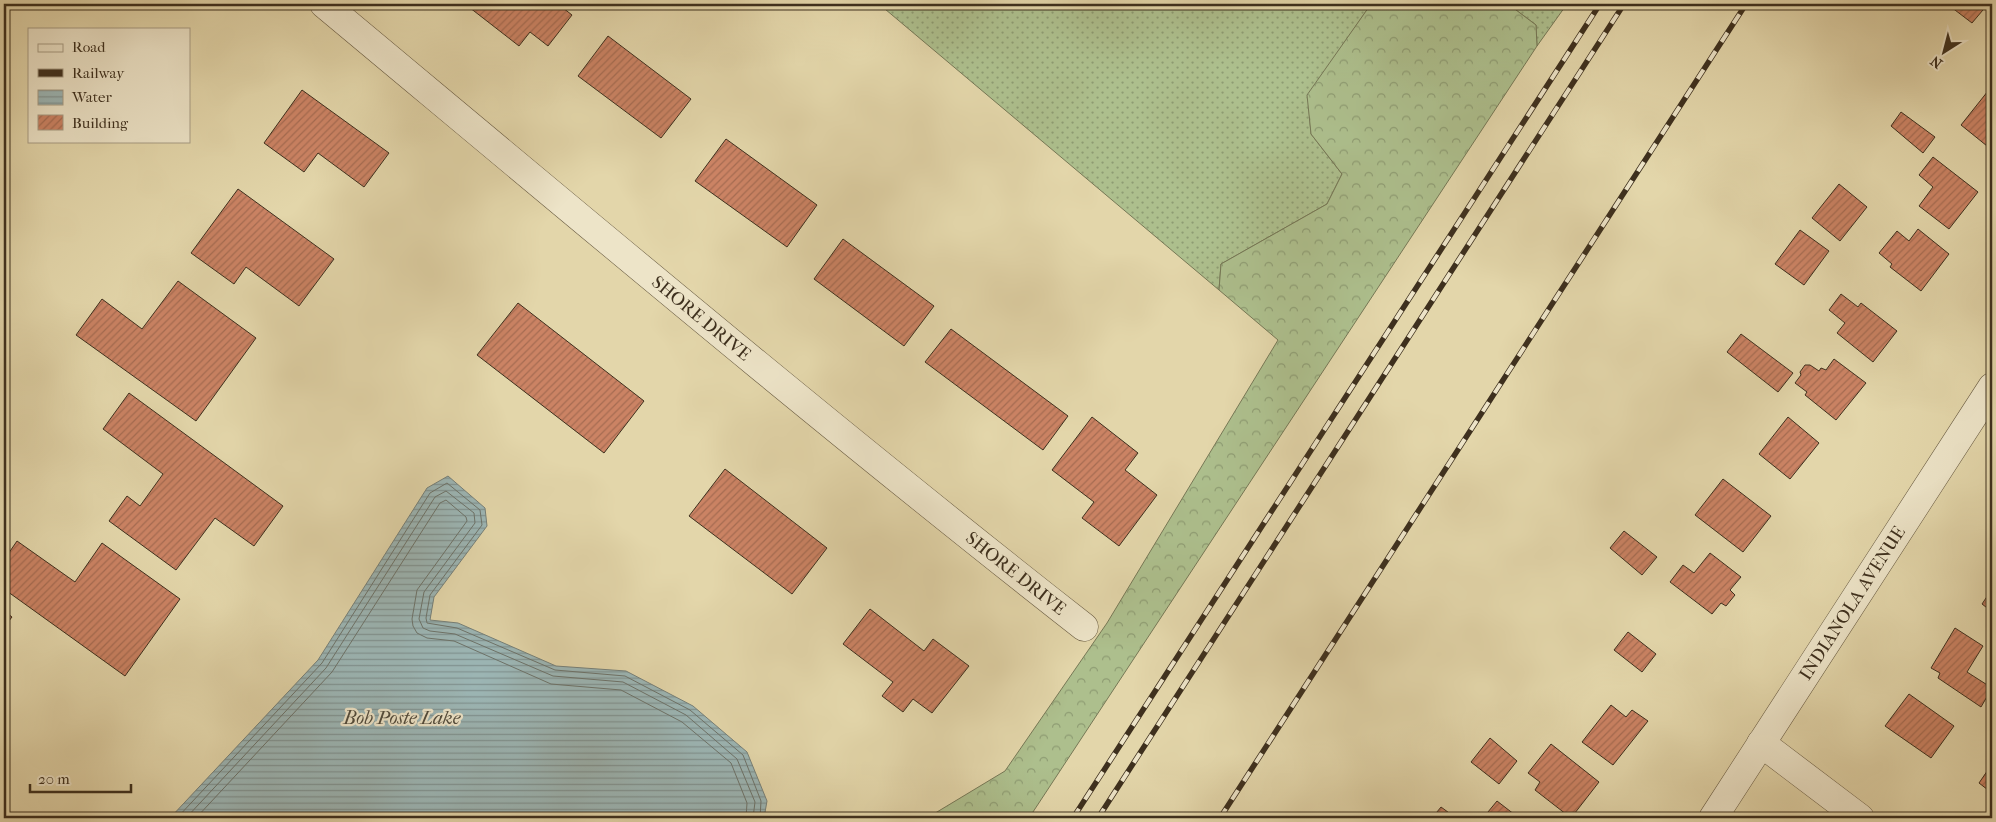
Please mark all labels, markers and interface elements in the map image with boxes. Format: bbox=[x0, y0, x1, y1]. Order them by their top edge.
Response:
legend bbox=[28, 28, 190, 142]
north arrow bbox=[1918, 28, 1968, 78]
text: Road bbox=[72, 38, 106, 56]
text: N bbox=[1927, 52, 1946, 72]
text: Railway bbox=[72, 64, 125, 82]
text: Water bbox=[71, 88, 112, 106]
text: Building bbox=[72, 114, 129, 132]
street label: SHORE DRIVE bbox=[647, 272, 755, 365]
street label: INDIANOLA AVENUE bbox=[1795, 522, 1910, 684]
street label: SHORE DRIVE bbox=[961, 528, 1070, 620]
water label: Bob Poste Lake bbox=[343, 707, 462, 729]
scale bar bbox=[30, 762, 131, 794]
text: 20 m bbox=[38, 770, 70, 788]

